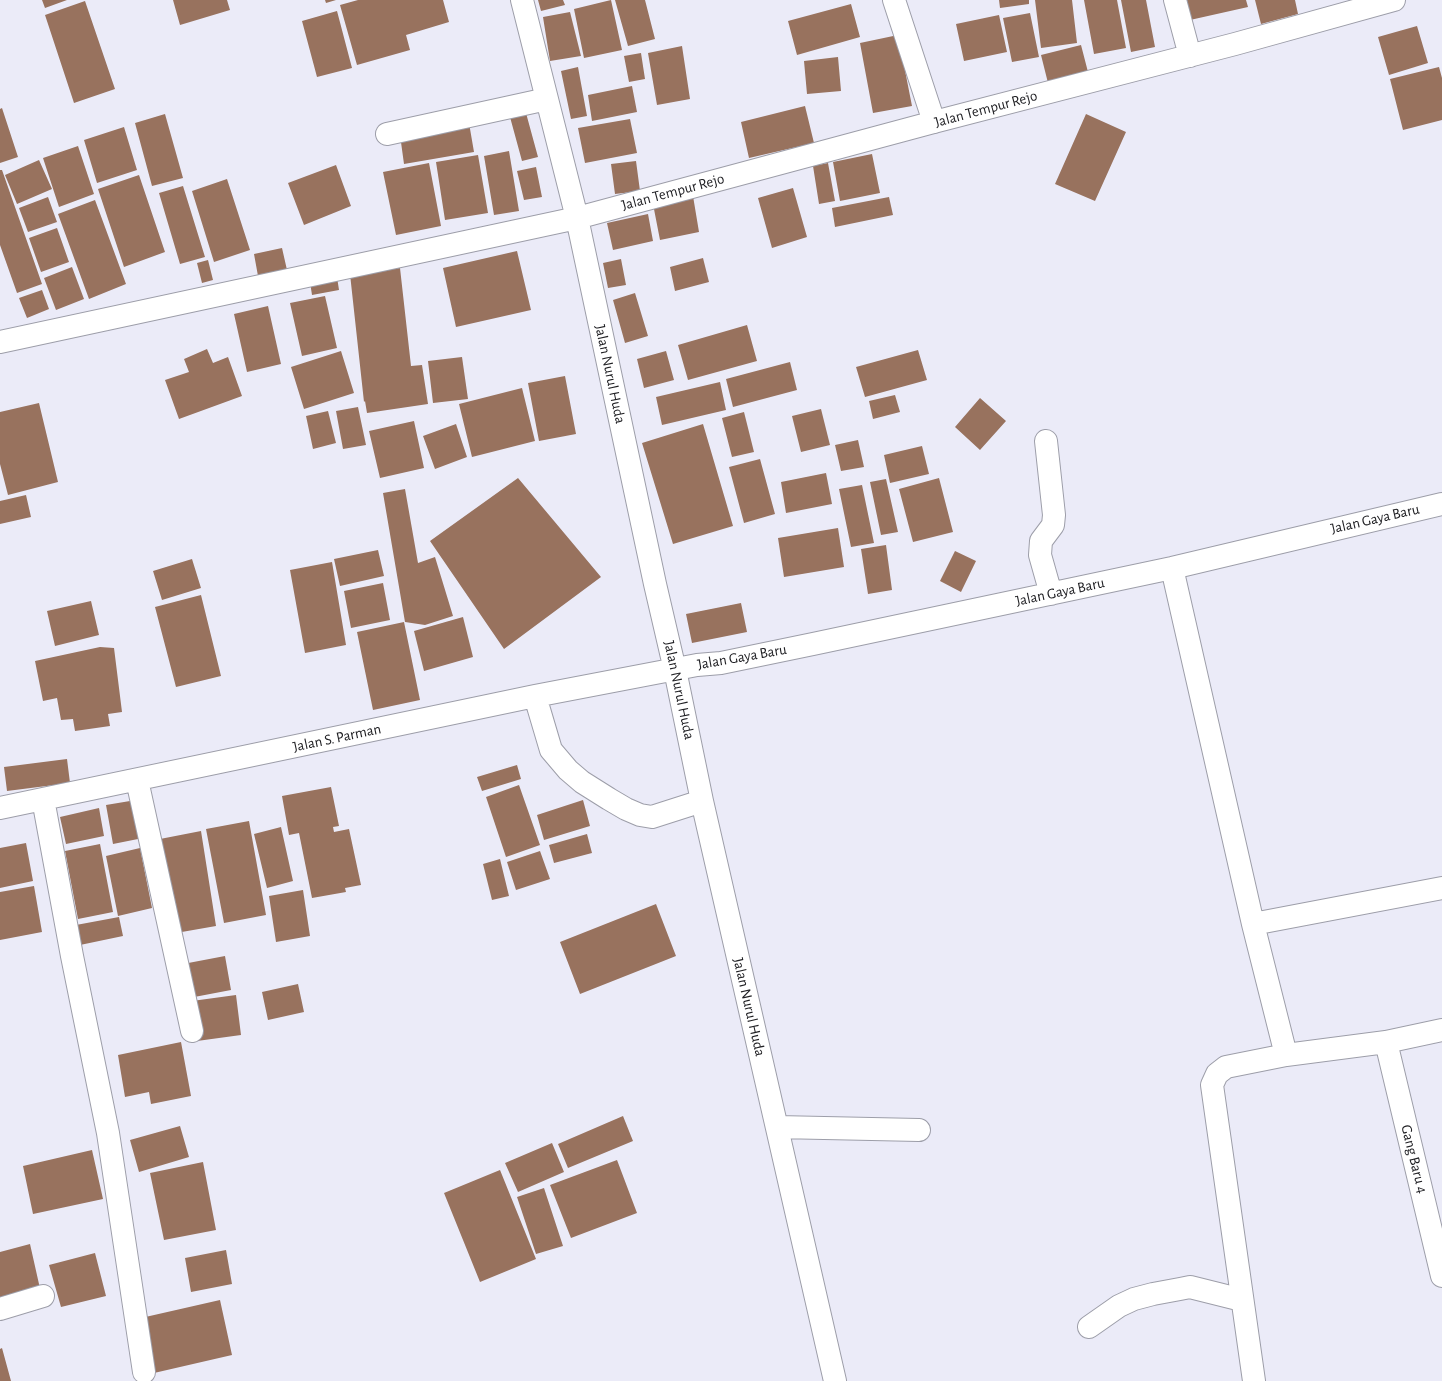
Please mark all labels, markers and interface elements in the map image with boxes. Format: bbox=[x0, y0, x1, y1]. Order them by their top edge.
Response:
street label: Jalan Tempur Rejo bbox=[933, 87, 1039, 131]
street label: Jalan Tempur Rejo bbox=[620, 170, 726, 214]
street label: Jalan Nurul Huda bbox=[591, 323, 629, 425]
street label: Jalan Gaya Baru bbox=[1329, 500, 1421, 538]
street label: Jalan Gaya Baru bbox=[1014, 574, 1106, 610]
street label: Jalan Nurul Huda bbox=[660, 639, 698, 741]
street label: Jalan Gaya Baru bbox=[696, 640, 788, 674]
street label: Jalan S. Parman bbox=[291, 720, 383, 756]
street label: Jalan Nurul Huda bbox=[729, 956, 769, 1058]
street label: Gang Baru 4 bbox=[1397, 1123, 1431, 1195]

